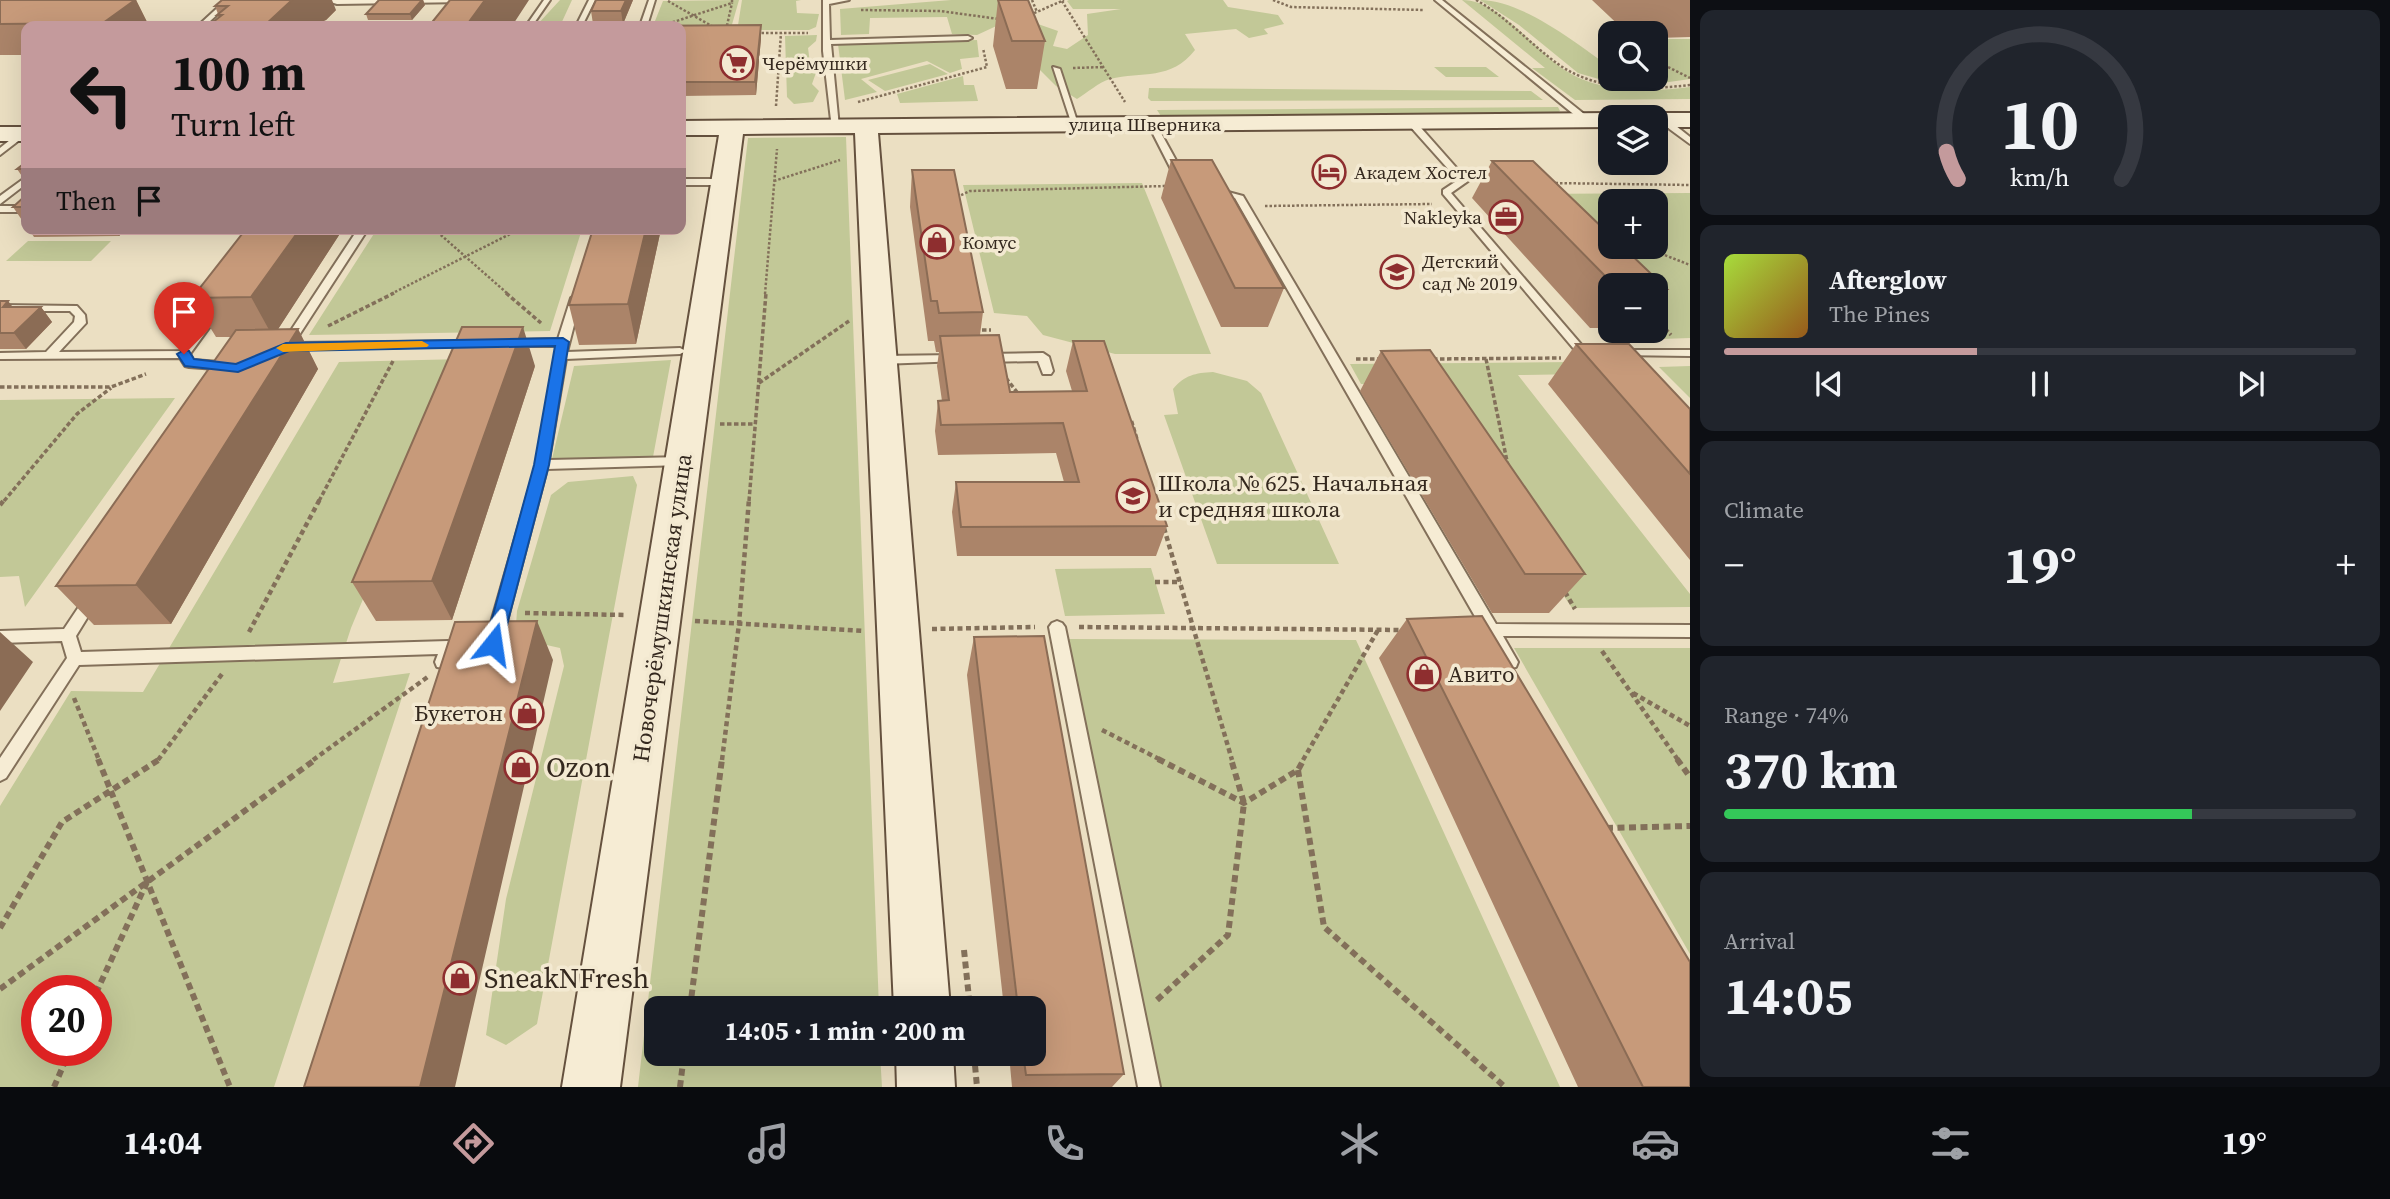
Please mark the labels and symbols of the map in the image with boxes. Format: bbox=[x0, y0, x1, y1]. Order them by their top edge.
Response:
supermarket icon: Черёмушки bbox=[718, 44, 756, 82]
place label: Черёмушки bbox=[762, 50, 868, 76]
street label: улица Шверника bbox=[1069, 111, 1221, 137]
hotel icon: Академ Хостел bbox=[1310, 153, 1348, 191]
place label: Академ Хостел bbox=[1354, 159, 1487, 185]
office icon: Nakleyka bbox=[1487, 198, 1525, 236]
place label: Nakleyka bbox=[1404, 204, 1482, 230]
shop icon: Комус bbox=[918, 223, 956, 261]
place label: Комус bbox=[962, 229, 1017, 255]
place label: Детский сад № 2019 bbox=[1422, 248, 1518, 296]
school or university icon: Детский сад № 2019 bbox=[1378, 253, 1416, 291]
pin bbox=[154, 282, 214, 354]
street label: Новочерёмушкинская улица bbox=[624, 451, 700, 764]
place label: Школа № 625. Начальная и средняя школа bbox=[1158, 467, 1429, 525]
school or university icon: Школа № 625. Начальная и средняя школа bbox=[1114, 477, 1152, 515]
position arrow bbox=[456, 607, 530, 681]
shop icon: Авито bbox=[1405, 655, 1443, 693]
place label: Авито bbox=[1448, 658, 1515, 690]
shop icon: Букетон bbox=[508, 694, 546, 732]
place label: Букетон bbox=[414, 697, 503, 729]
shop icon: Ozon bbox=[502, 748, 540, 786]
place label: Ozon bbox=[546, 748, 611, 786]
shop icon: SneakNFresh bbox=[441, 959, 479, 997]
place label: SneakNFresh bbox=[484, 959, 649, 997]
speed limit sign: 20 bbox=[21, 975, 112, 1066]

